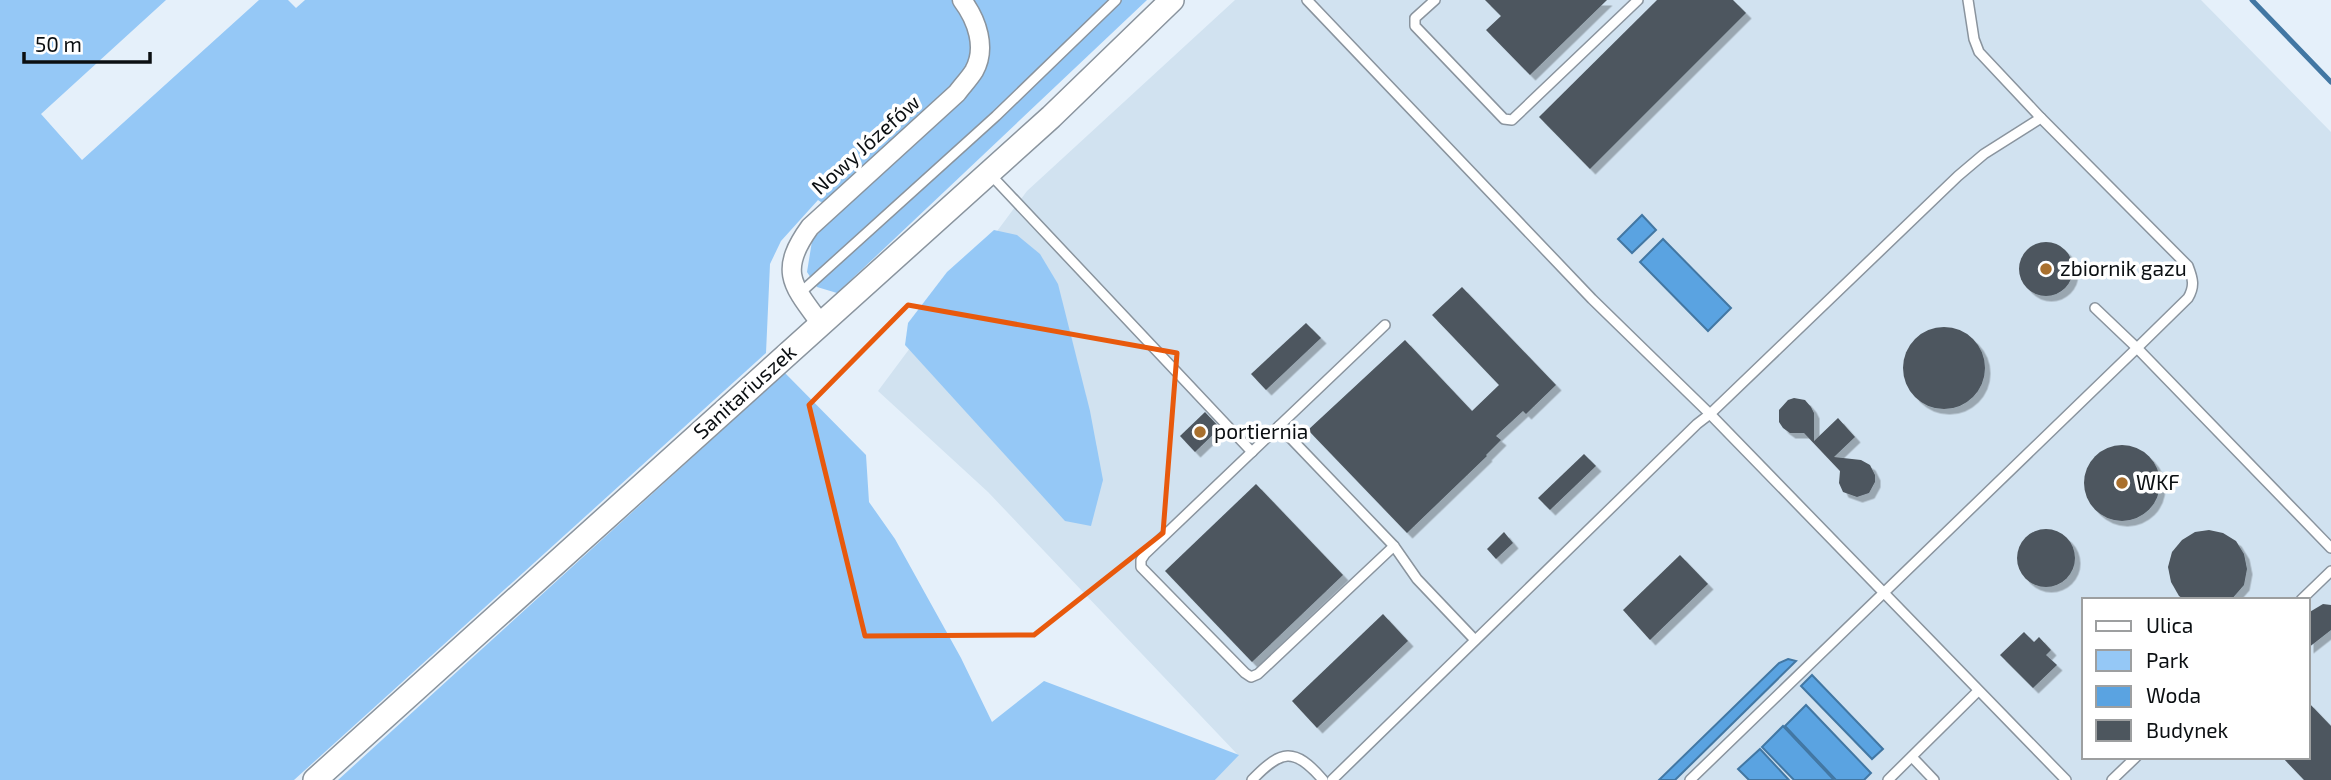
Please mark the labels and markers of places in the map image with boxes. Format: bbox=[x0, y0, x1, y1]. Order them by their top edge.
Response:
place label: zbiornik gazu bbox=[2060, 255, 2187, 280]
marker: zbiornik gazu bbox=[2038, 261, 2054, 277]
place label: portiernia bbox=[1214, 418, 1308, 443]
marker: portiernia bbox=[1192, 424, 1208, 440]
place label: WKF bbox=[2136, 469, 2180, 494]
marker: WKF bbox=[2114, 475, 2130, 491]

